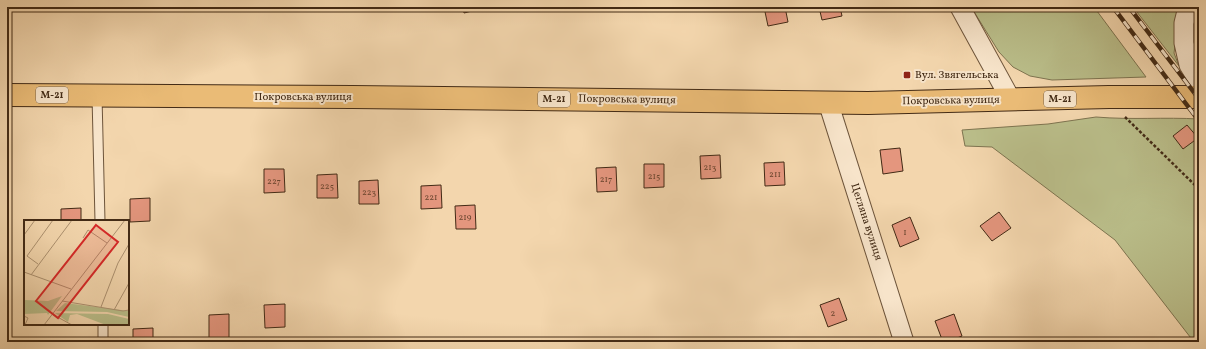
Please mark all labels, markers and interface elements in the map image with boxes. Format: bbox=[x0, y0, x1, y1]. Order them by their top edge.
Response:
place label: Вул. Звягельська bbox=[915, 68, 999, 83]
marker: Вул. Звягельська bbox=[902, 70, 912, 80]
road number: М-21 bbox=[36, 87, 68, 103]
street label: Покровська вулиця bbox=[254, 90, 352, 105]
road number: М-21 bbox=[538, 91, 570, 107]
road number: М-21 bbox=[1044, 91, 1076, 107]
street label: Покровська вулиця bbox=[578, 92, 676, 108]
street label: Покровська вулиця bbox=[902, 93, 1000, 109]
house number: 213 bbox=[704, 161, 717, 174]
house number: 211 bbox=[769, 168, 781, 181]
house number: 215 bbox=[648, 170, 660, 183]
house number: 217 bbox=[600, 173, 612, 186]
house number: 227 bbox=[267, 175, 281, 188]
house number: 225 bbox=[320, 180, 334, 193]
street label: Цегляна вулиця bbox=[846, 181, 886, 263]
house number: 223 bbox=[362, 186, 376, 199]
house number: 221 bbox=[424, 191, 438, 204]
house number: 219 bbox=[459, 211, 472, 224]
inset map bbox=[24, 220, 129, 325]
house number: 1 bbox=[903, 226, 907, 239]
house number: 2 bbox=[831, 307, 836, 320]

